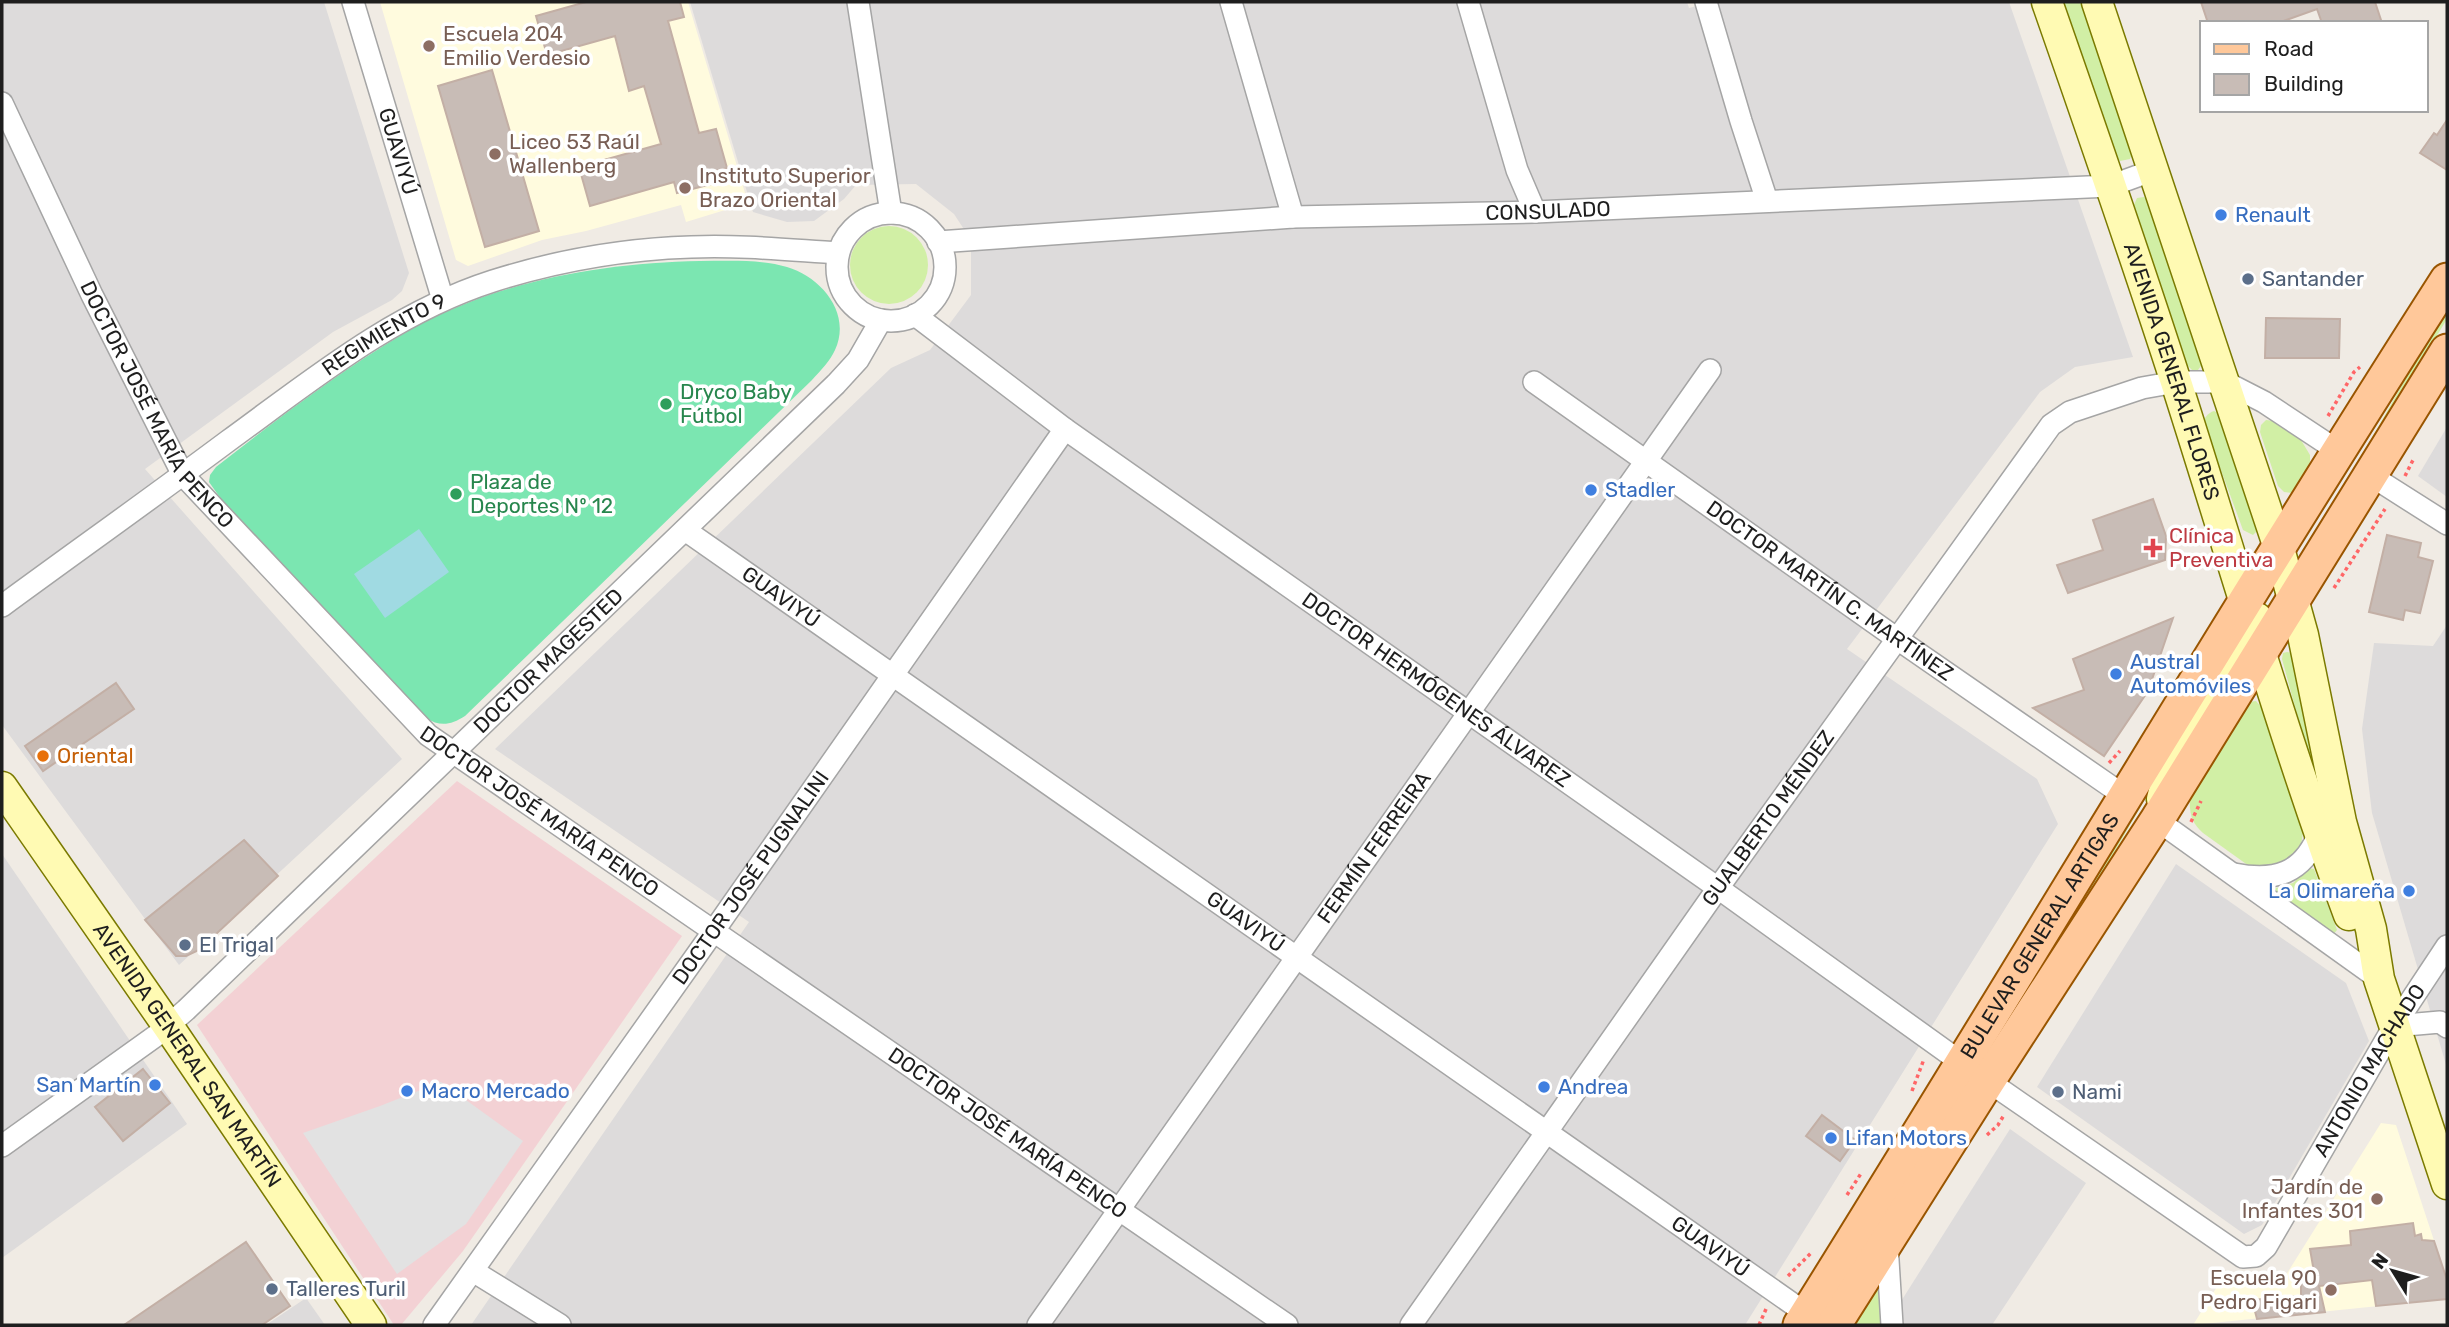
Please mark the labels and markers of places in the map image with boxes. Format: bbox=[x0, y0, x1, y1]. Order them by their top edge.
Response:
place label: Escuela 204 Emilio Verdesio bbox=[443, 21, 591, 70]
marker: Escuela 204 Emilio Verdesio bbox=[421, 38, 437, 54]
place label: Liceo 53 Raúl Wallenberg bbox=[509, 129, 640, 178]
marker: Liceo 53 Raúl Wallenberg bbox=[487, 146, 503, 162]
place label: Instituto Superior Brazo Oriental bbox=[699, 163, 871, 212]
marker: Instituto Superior Brazo Oriental bbox=[677, 180, 693, 196]
place label: Renault bbox=[2235, 202, 2311, 227]
marker: Renault bbox=[2213, 207, 2229, 223]
place label: Santander bbox=[2262, 266, 2364, 291]
marker: Santander bbox=[2240, 271, 2256, 287]
place label: Dryco Baby Fútbol bbox=[680, 379, 792, 428]
marker: Dryco Baby Fútbol bbox=[658, 396, 674, 412]
place label: Plaza de Deportes Nº 12 bbox=[470, 469, 613, 518]
place label: Stadler bbox=[1605, 477, 1675, 502]
marker: Stadler bbox=[1583, 482, 1599, 498]
marker: Plaza de Deportes Nº 12 bbox=[448, 486, 464, 502]
place label: Clínica Preventiva bbox=[2169, 523, 2273, 572]
marker: Clínica Preventiva bbox=[2143, 538, 2163, 558]
place label: Austral Automóviles bbox=[2130, 649, 2251, 698]
marker: Austral Automóviles bbox=[2108, 666, 2124, 682]
place label: Oriental bbox=[57, 743, 134, 768]
marker: Oriental bbox=[35, 748, 51, 764]
place label: La Olimareña bbox=[2268, 878, 2395, 903]
marker: La Olimareña bbox=[2401, 883, 2417, 899]
place label: El Trigal bbox=[199, 932, 274, 957]
marker: El Trigal bbox=[177, 937, 193, 953]
place label: San Martín bbox=[36, 1072, 141, 1097]
place label: Andrea bbox=[1558, 1074, 1628, 1099]
marker: San Martín bbox=[147, 1077, 163, 1093]
place label: Macro Mercado bbox=[421, 1078, 570, 1103]
marker: Andrea bbox=[1536, 1079, 1552, 1095]
place label: Nami bbox=[2072, 1079, 2122, 1104]
marker: Macro Mercado bbox=[399, 1083, 415, 1099]
marker: Nami bbox=[2050, 1084, 2066, 1100]
place label: Lifan Motors bbox=[1845, 1125, 1967, 1150]
marker: Lifan Motors bbox=[1823, 1130, 1839, 1146]
place label: Jardín de Infantes 301 bbox=[2242, 1174, 2363, 1223]
marker: Jardín de Infantes 301 bbox=[2369, 1191, 2385, 1207]
place label: Escuela 90 Pedro Figari bbox=[2200, 1265, 2317, 1314]
place label: Talleres Turil bbox=[286, 1276, 406, 1301]
marker: Talleres Turil bbox=[264, 1281, 280, 1297]
marker: Escuela 90 Pedro Figari bbox=[2323, 1282, 2339, 1298]

